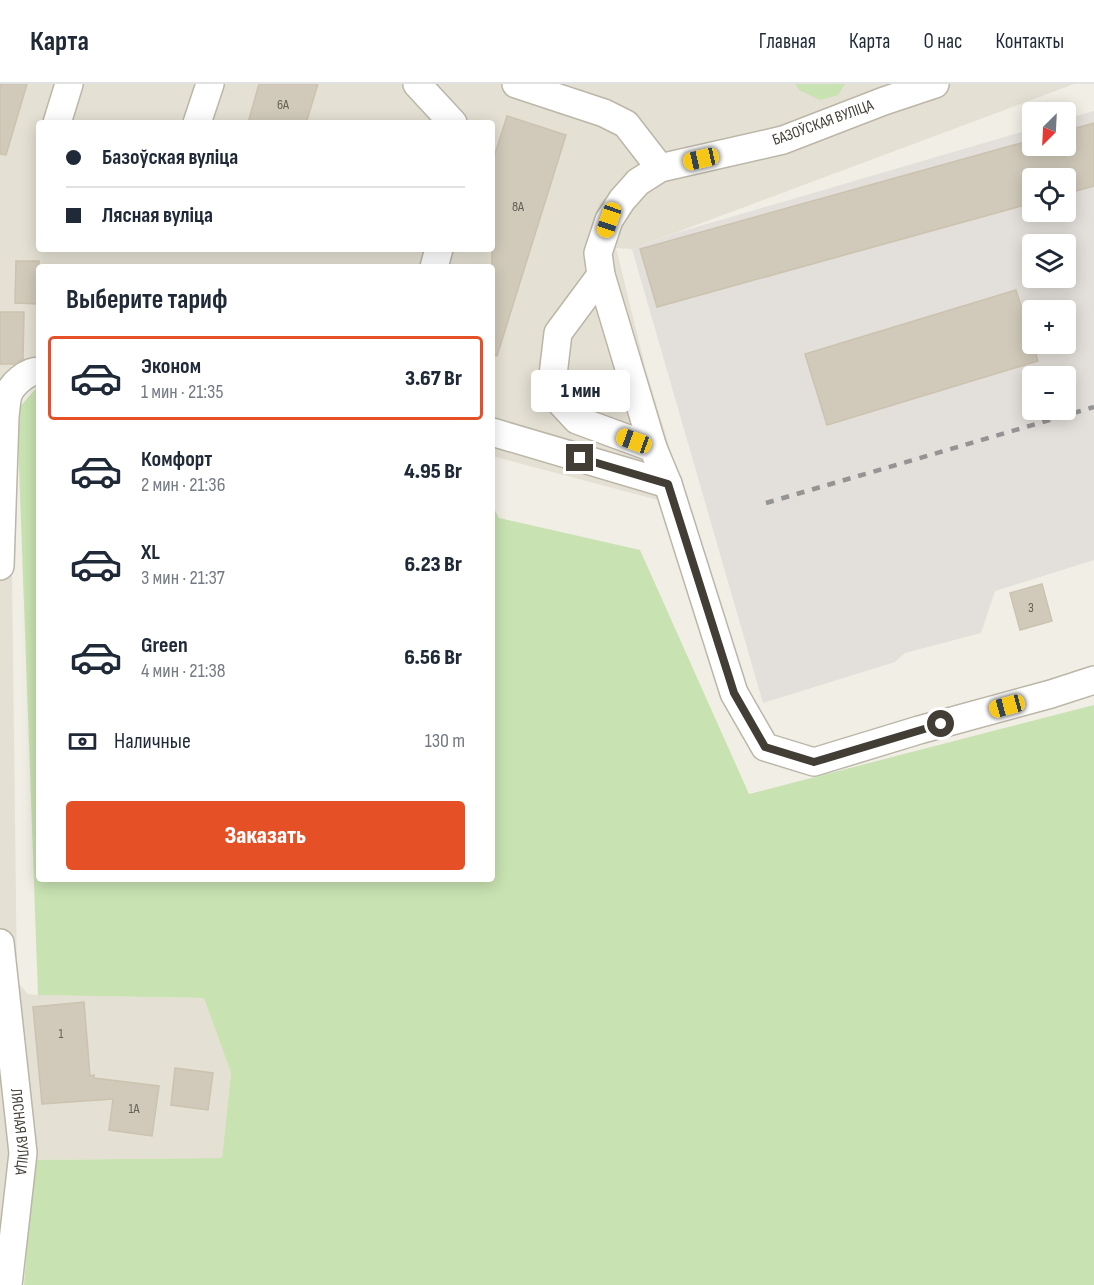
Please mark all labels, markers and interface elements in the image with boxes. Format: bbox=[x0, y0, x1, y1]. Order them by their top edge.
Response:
text: Карта bbox=[30, 25, 89, 58]
text: Главная bbox=[759, 29, 816, 54]
text: Карта bbox=[849, 29, 890, 54]
text: О нас bbox=[923, 29, 962, 54]
text: Контакты bbox=[995, 29, 1064, 54]
house number: 6А bbox=[277, 96, 290, 113]
street label: БАЗОЎСКАЯ ВУЛІЦА bbox=[770, 96, 876, 150]
north arrow bbox=[1022, 102, 1076, 156]
map controls bbox=[1022, 102, 1076, 420]
text: Базоўская вуліца bbox=[102, 144, 238, 171]
car bbox=[681, 146, 721, 172]
button: locate bbox=[1022, 168, 1076, 222]
house number: 8А bbox=[512, 198, 525, 215]
car bbox=[595, 200, 623, 240]
text: Лясная вуліца bbox=[102, 202, 213, 229]
button: layers bbox=[1022, 234, 1076, 288]
text: Выберите тариф bbox=[66, 284, 228, 316]
button: + bbox=[1022, 300, 1076, 354]
icon: car bbox=[69, 351, 123, 405]
text: Эконом bbox=[141, 353, 201, 380]
text: 3.67 Br bbox=[405, 365, 462, 392]
button: − bbox=[1022, 366, 1076, 420]
callout: 1 мин bbox=[530, 371, 630, 413]
text: 1 мин bbox=[561, 379, 600, 403]
text: 1 мин · 21:35 bbox=[141, 380, 223, 404]
car bbox=[614, 426, 654, 456]
icon: car bbox=[69, 444, 123, 498]
route end bbox=[566, 444, 593, 471]
text: Комфорт bbox=[141, 446, 212, 473]
text: 4.95 Br bbox=[404, 458, 462, 485]
text: 2 мин · 21:36 bbox=[141, 473, 225, 497]
icon: car bbox=[69, 537, 123, 591]
text: XL bbox=[141, 539, 160, 566]
text: 6.23 Br bbox=[405, 551, 462, 578]
text: 3 мин · 21:37 bbox=[141, 566, 225, 590]
house number: 3 bbox=[1028, 599, 1034, 616]
icon: car bbox=[69, 630, 123, 684]
text: Green bbox=[141, 632, 188, 659]
text: 6.56 Br bbox=[404, 644, 462, 671]
text: 4 мин · 21:38 bbox=[141, 659, 226, 683]
car bbox=[987, 693, 1027, 719]
route start bbox=[927, 710, 954, 737]
icon: cash bbox=[66, 725, 99, 758]
text: Наличные bbox=[114, 728, 191, 755]
text: 130 m bbox=[425, 729, 465, 753]
button: Заказать bbox=[66, 801, 465, 870]
house number: 1 bbox=[59, 1025, 64, 1042]
street label: ЛЯСНАЯ ВУЛІЦА bbox=[6, 1087, 33, 1176]
house number: 1А bbox=[128, 1100, 141, 1117]

